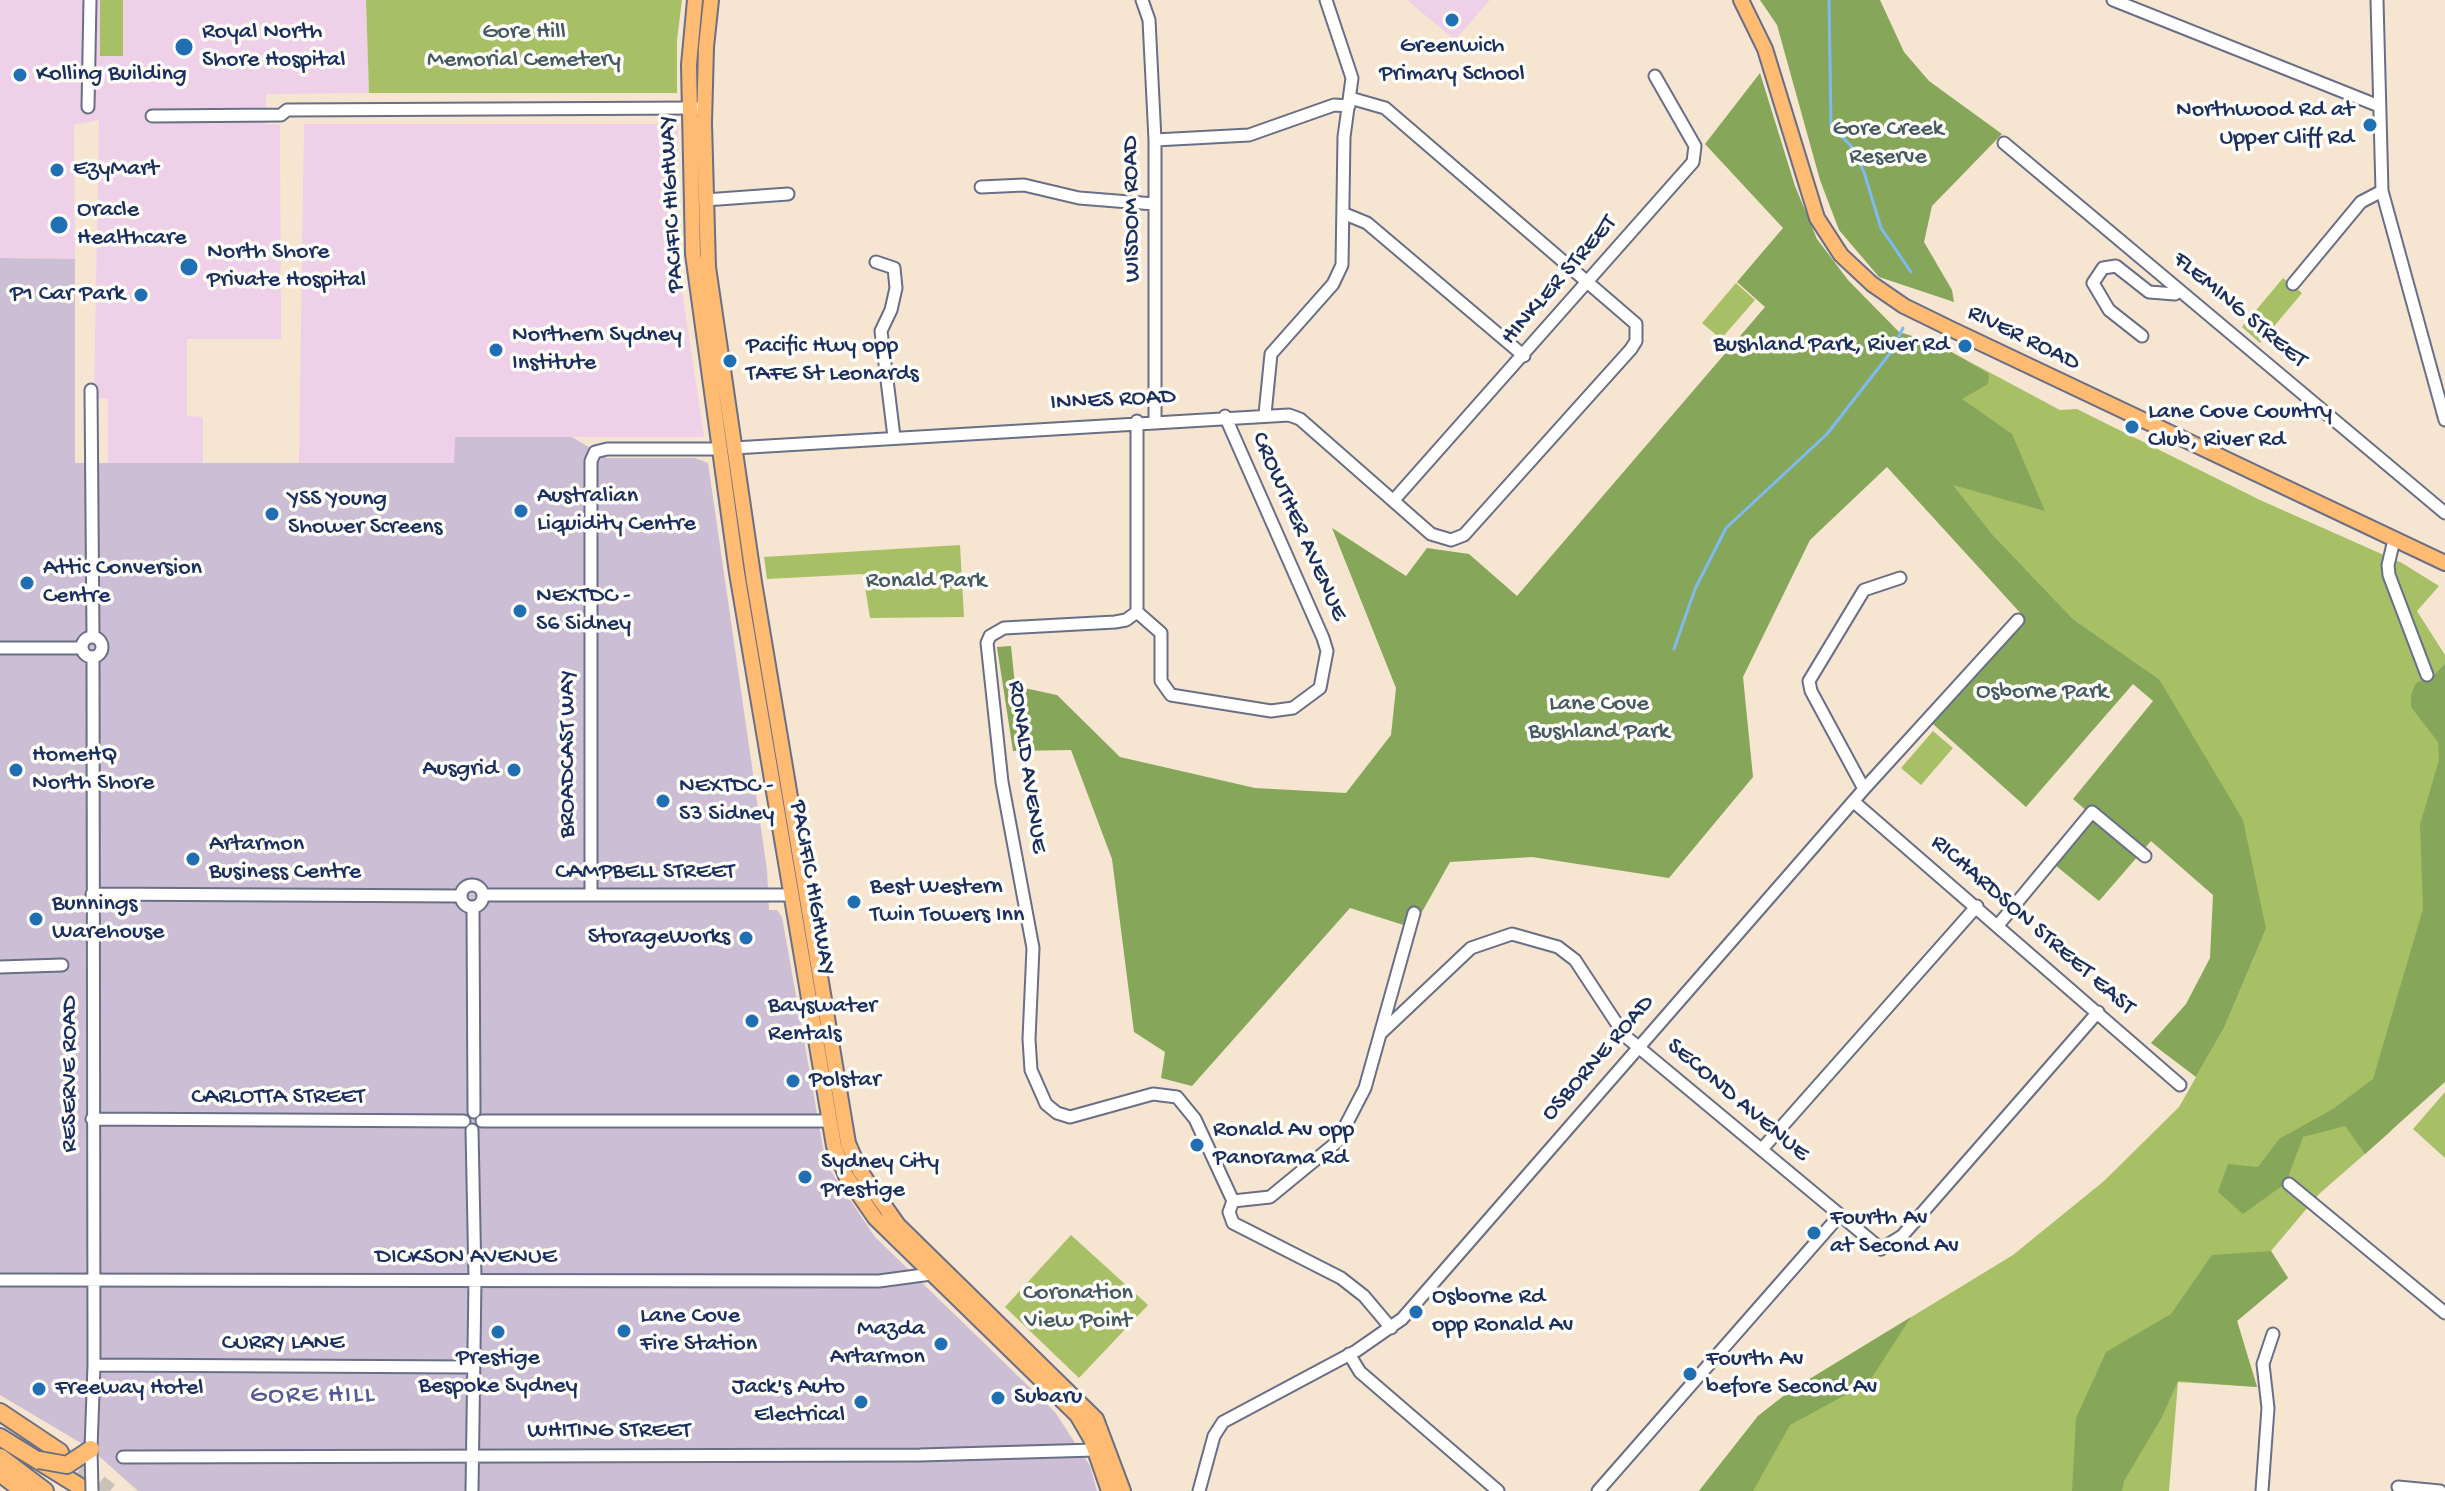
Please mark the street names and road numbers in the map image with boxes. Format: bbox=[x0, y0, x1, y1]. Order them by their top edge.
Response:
street label: PACIFIC HIGHWAY bbox=[654, 115, 692, 293]
street label: WISDOM ROAD bbox=[1117, 135, 1149, 283]
street label: HINKLER STREET bbox=[1496, 210, 1624, 352]
street label: FLEMING STREET bbox=[2166, 246, 2312, 376]
street label: RIVER ROAD bbox=[1962, 299, 2084, 379]
street label: INNES ROAD bbox=[1049, 383, 1177, 419]
street label: CROWTHER AVENUE bbox=[1243, 428, 1353, 626]
street label: BROADCAST WAY bbox=[555, 670, 583, 838]
street label: RONALD AVENUE bbox=[1000, 679, 1052, 855]
street label: PACIFIC HIGHWAY bbox=[781, 798, 841, 978]
street label: RICHARDSON STREET EAST bbox=[1924, 829, 2140, 1023]
street label: CAMPBELL STREET bbox=[555, 859, 735, 887]
street label: OSBORNE ROAD bbox=[1536, 990, 1662, 1128]
street label: RESERVE ROAD bbox=[57, 996, 85, 1152]
street label: SECOND AVENUE bbox=[1660, 1033, 1814, 1169]
street label: CARLOTTA STREET bbox=[191, 1084, 365, 1112]
street label: DICKSON AVENUE bbox=[375, 1244, 557, 1272]
street label: CURRY LANE bbox=[222, 1330, 344, 1358]
street label: WHITING STREET bbox=[527, 1418, 691, 1446]

